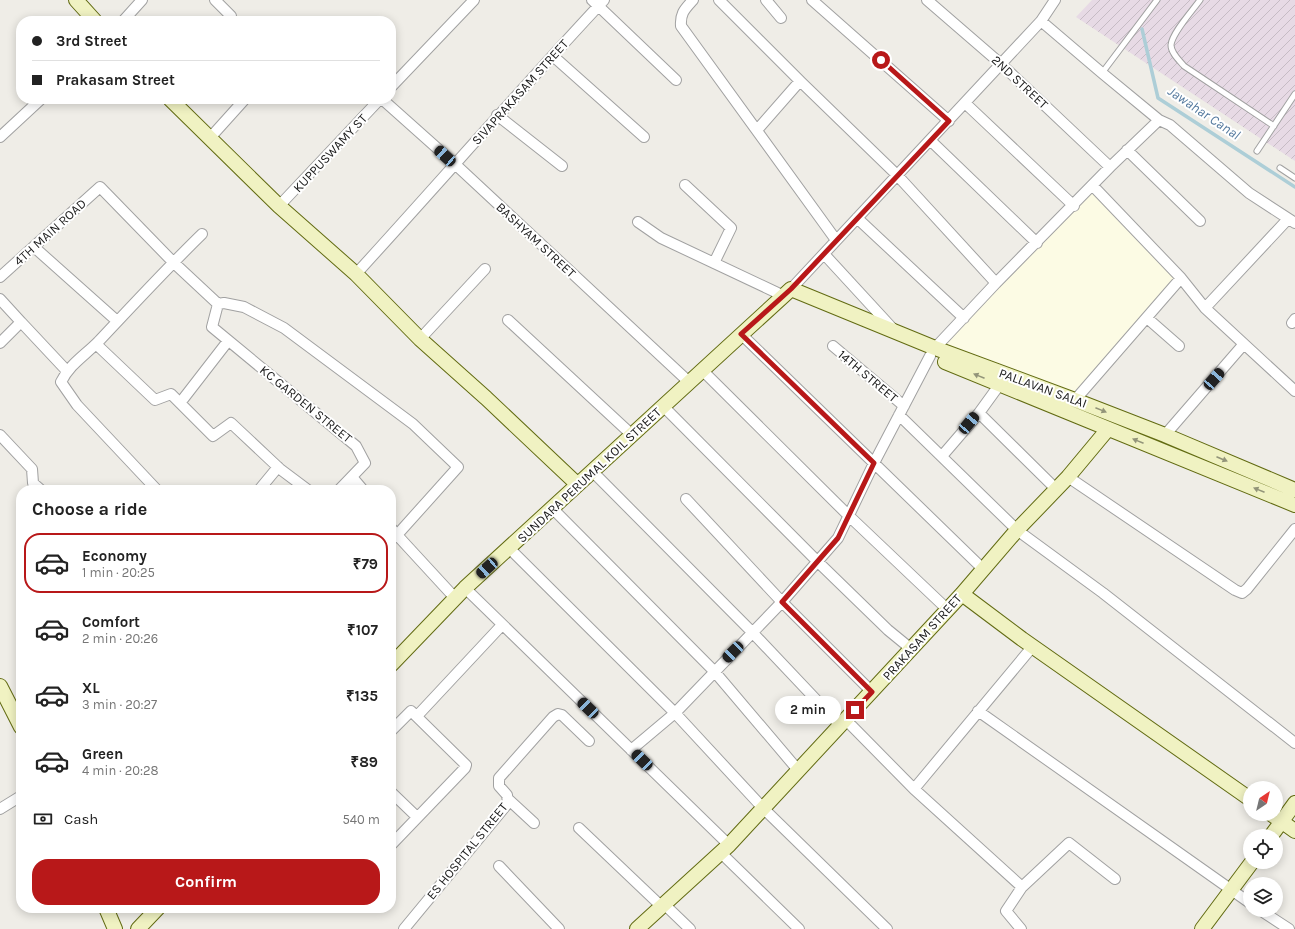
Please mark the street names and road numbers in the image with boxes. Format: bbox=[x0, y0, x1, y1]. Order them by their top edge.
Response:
street label: SIVAPRAKASAM STREET bbox=[469, 36, 572, 148]
street label: 2ND STREET bbox=[989, 52, 1052, 112]
street label: KUPPUSWAMY ST bbox=[290, 110, 370, 195]
street label: 4TH MAIN ROAD bbox=[11, 196, 89, 268]
street label: BASHYAM STREET bbox=[493, 199, 579, 281]
street label: 14TH STREET bbox=[835, 347, 901, 406]
street label: KC GARDEN STREET bbox=[257, 362, 355, 446]
street label: PALLAVAN SALAI bbox=[997, 365, 1089, 411]
street label: SUNDARA PERUMAL KOIL STREET bbox=[514, 404, 664, 546]
street label: PRAKASAM STREET bbox=[879, 590, 965, 683]
street label: ES HOSPITAL STREET bbox=[423, 799, 511, 902]

